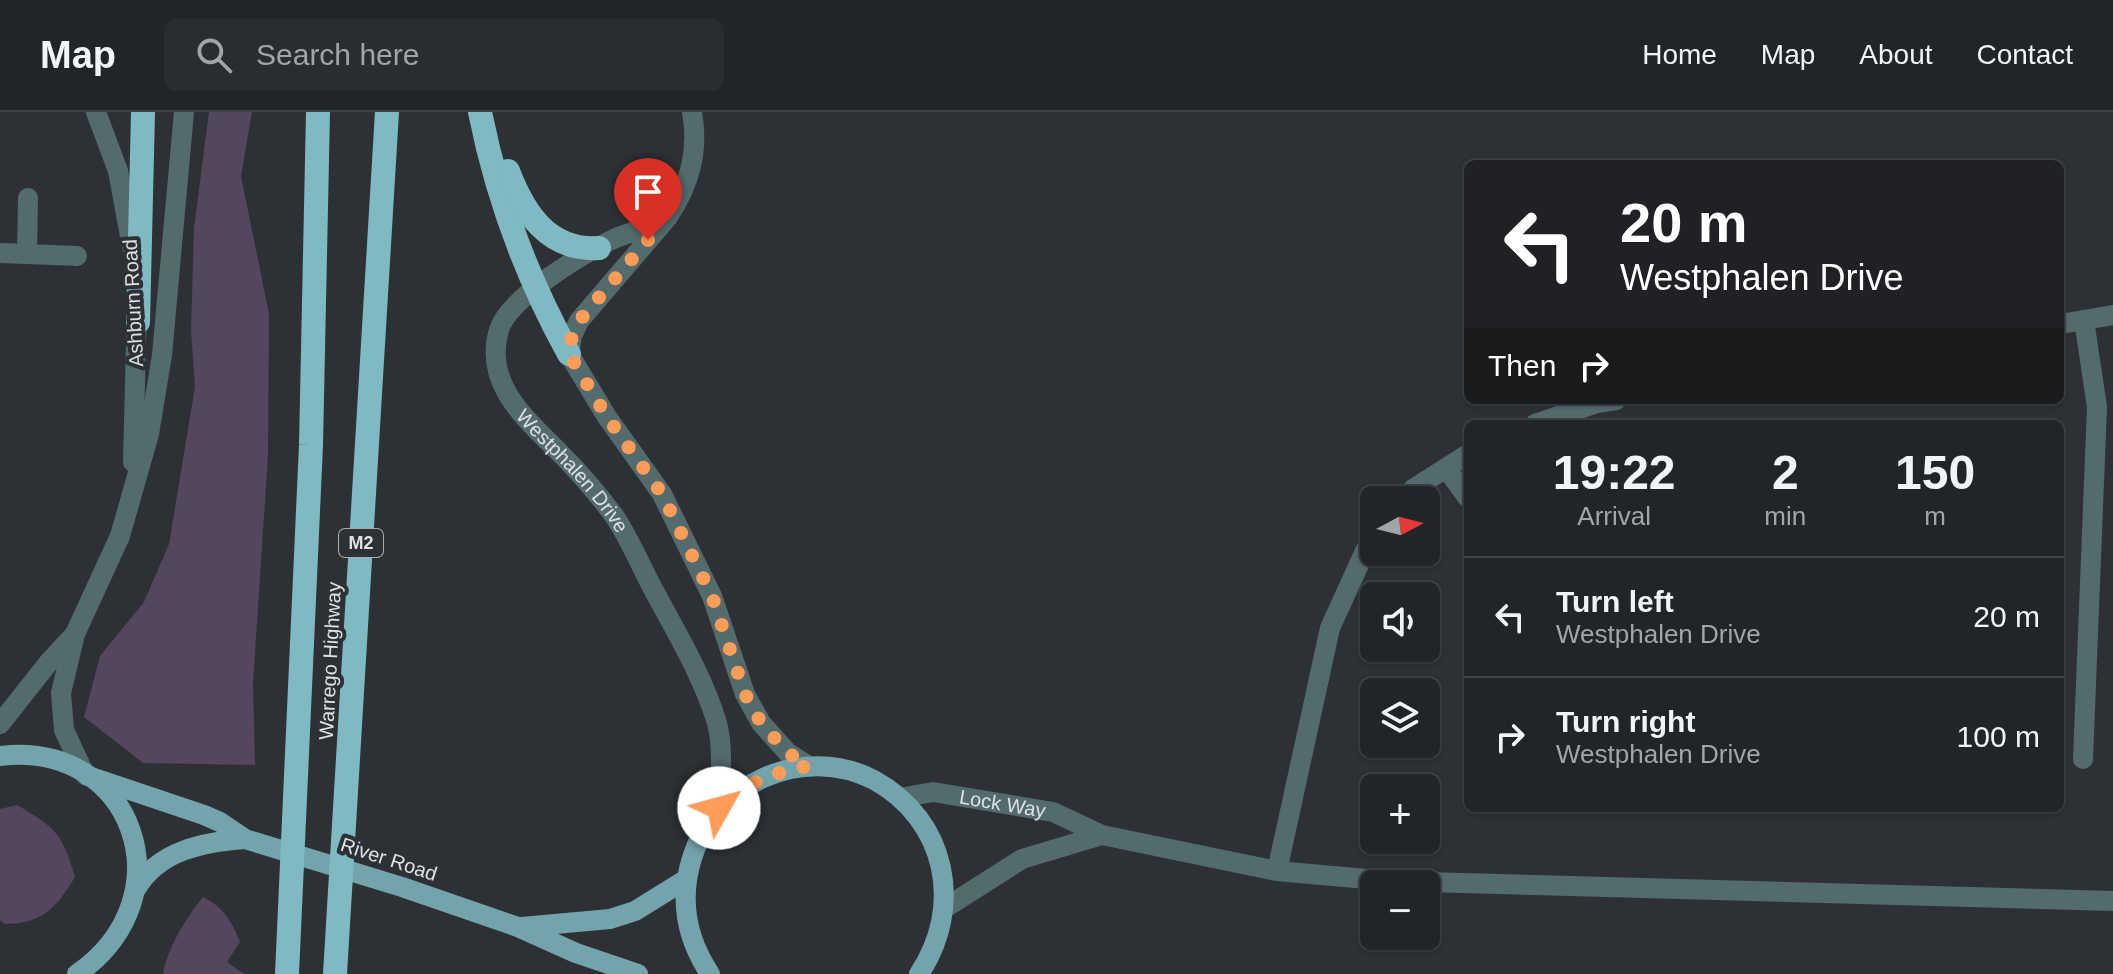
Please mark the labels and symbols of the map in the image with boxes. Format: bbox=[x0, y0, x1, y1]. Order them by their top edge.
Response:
pin bbox=[614, 158, 682, 240]
street label: Ashburn Road bbox=[119, 239, 147, 367]
street label: Westphalen Drive bbox=[512, 405, 633, 536]
north arrow bbox=[1360, 486, 1440, 566]
road number: M2 bbox=[339, 529, 383, 557]
street label: Warrego Highway bbox=[315, 581, 345, 741]
position arrow bbox=[677, 766, 761, 850]
street label: Lock Way bbox=[958, 786, 1047, 822]
street label: River Road bbox=[338, 833, 440, 885]

